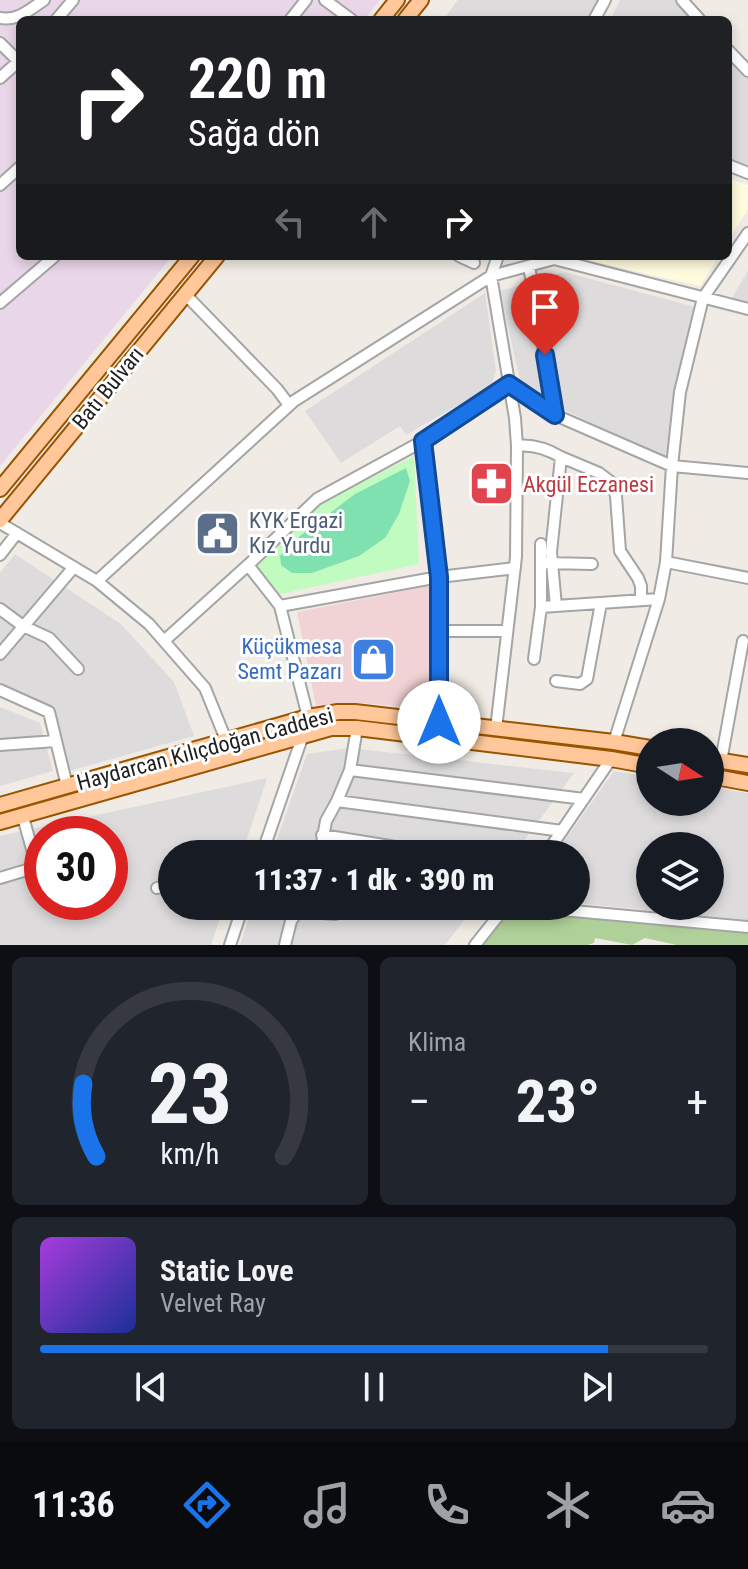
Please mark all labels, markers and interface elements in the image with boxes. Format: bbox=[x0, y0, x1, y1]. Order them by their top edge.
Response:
text: 220 m bbox=[188, 46, 327, 112]
icon: right bbox=[56, 48, 160, 152]
text: Sağa dön bbox=[188, 113, 321, 155]
icon: left bbox=[268, 200, 312, 244]
icon: ahead bbox=[352, 200, 396, 244]
icon: right bbox=[436, 200, 480, 244]
pin bbox=[511, 273, 579, 355]
icon: arrive bbox=[523, 285, 567, 329]
street label: Batı Bulvarı bbox=[67, 342, 149, 434]
pharmacy icon: Akgül Eczanesi bbox=[468, 460, 516, 508]
place label: Akgül Eczanesi bbox=[523, 472, 654, 497]
place label: KYK Ergazi Kız Yurdu bbox=[249, 508, 343, 558]
public building icon: KYK Ergazi Kız Yurdu bbox=[194, 509, 242, 557]
place label: Küçükmesa Semt Pazarı bbox=[237, 634, 342, 684]
shop icon: Küçükmesa Semt Pazarı bbox=[349, 635, 397, 683]
position arrow bbox=[397, 680, 481, 764]
street label: Haydarcan Kılıçdoğan Caddesi bbox=[74, 703, 336, 795]
north arrow bbox=[636, 728, 724, 816]
map controls bbox=[636, 728, 724, 920]
speed limit sign: 30 bbox=[24, 816, 128, 920]
button: layers bbox=[636, 832, 724, 920]
text: 11:37 · 1 dk · 390 m bbox=[253, 862, 495, 897]
text: Klima bbox=[408, 1027, 466, 1057]
text: 23 bbox=[148, 1046, 232, 1143]
text: 23° bbox=[516, 1066, 600, 1137]
text: − bbox=[408, 1076, 430, 1128]
text: + bbox=[686, 1076, 708, 1128]
text: km/h bbox=[161, 1137, 219, 1171]
text: Static Love bbox=[160, 1253, 294, 1288]
text: Velvet Ray bbox=[160, 1288, 266, 1318]
icon: previous bbox=[129, 1365, 173, 1409]
icon: pause bbox=[352, 1365, 396, 1409]
icon: next bbox=[575, 1365, 619, 1409]
icon: directions bbox=[179, 1477, 235, 1533]
icon: music bbox=[299, 1477, 355, 1533]
icon: phone bbox=[419, 1477, 475, 1533]
icon: climate bbox=[540, 1477, 596, 1533]
icon: car bbox=[660, 1477, 716, 1533]
text: 11:36 bbox=[32, 1484, 115, 1526]

